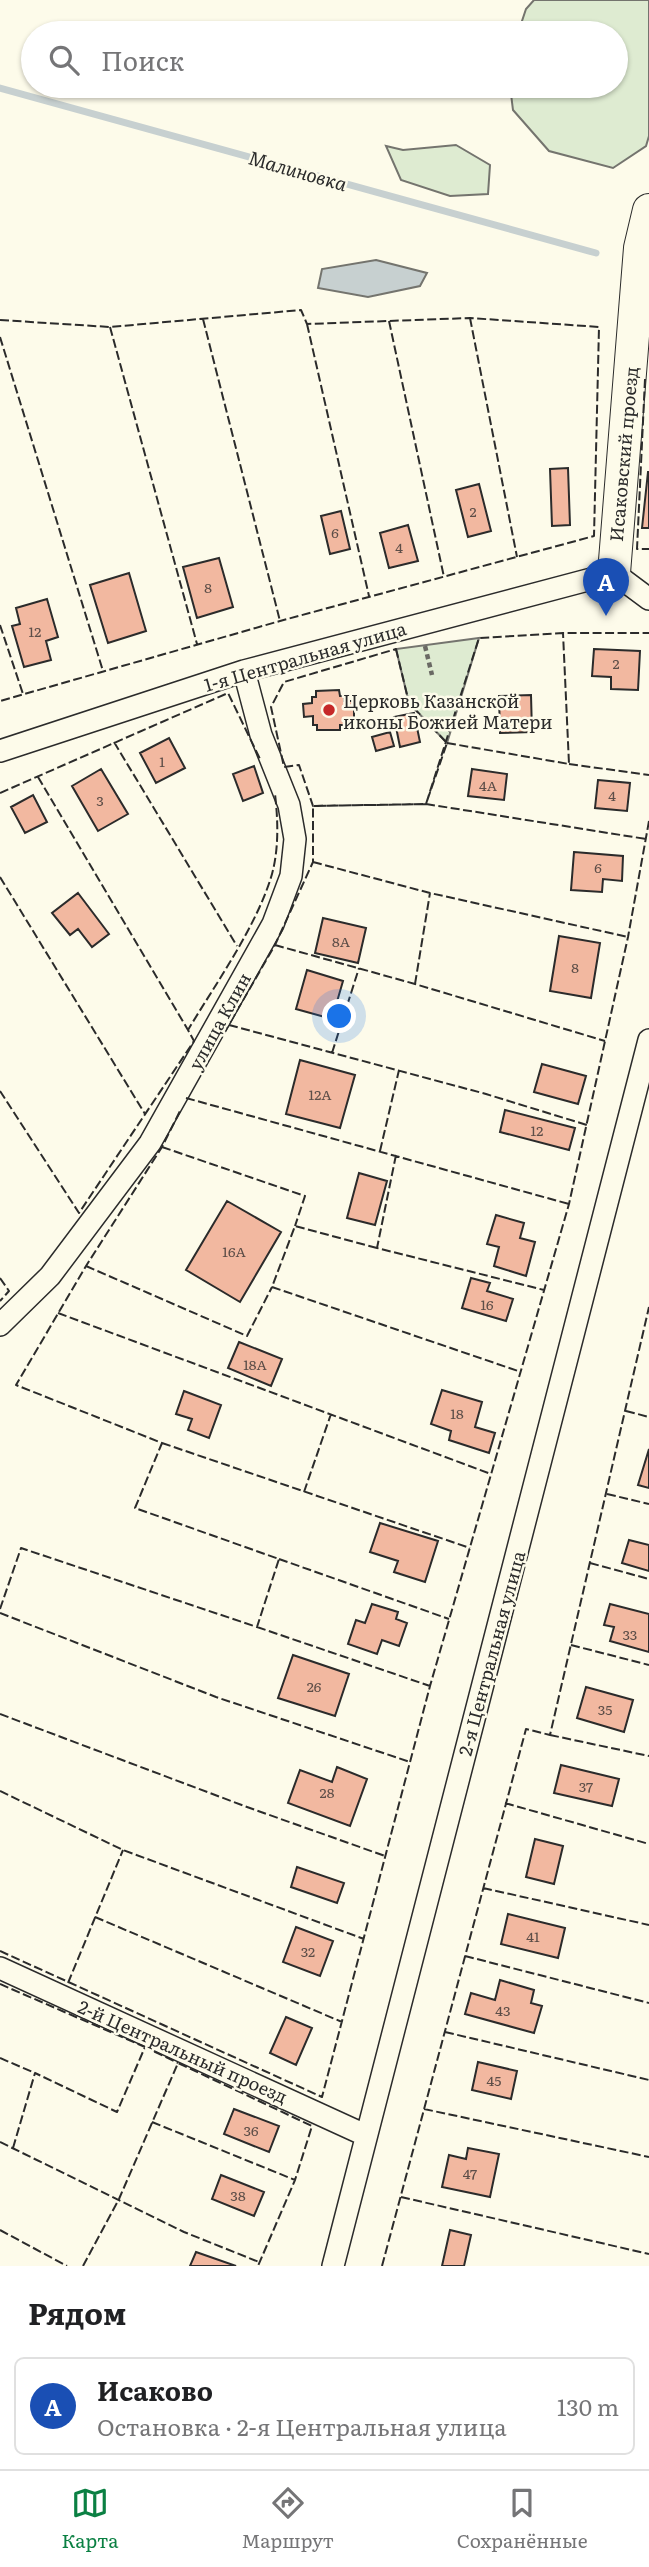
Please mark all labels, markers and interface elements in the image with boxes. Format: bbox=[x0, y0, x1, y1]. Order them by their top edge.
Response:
search box bbox=[21, 21, 628, 98]
text: Поиск bbox=[101, 40, 184, 79]
icon: search bbox=[45, 41, 83, 79]
water label: Малиновка bbox=[246, 143, 351, 197]
street label: Исаковский проезд bbox=[602, 365, 644, 543]
house number: 2 bbox=[469, 501, 477, 521]
house number: 6 bbox=[331, 522, 339, 542]
house number: 4 bbox=[395, 537, 403, 557]
pin: A bbox=[583, 558, 629, 616]
house number: 8 bbox=[204, 577, 212, 597]
street label: 1-я Центральная улица bbox=[201, 614, 410, 698]
house number: 12 bbox=[29, 621, 41, 641]
house number: 2 bbox=[612, 653, 620, 673]
place label: Церковь Казанской иконы Божией Матери bbox=[343, 687, 553, 735]
marker: Церковь Казанской иконы Божией Матери bbox=[321, 702, 337, 718]
house number: 1 bbox=[159, 751, 165, 771]
house number: 4А bbox=[479, 775, 498, 795]
house number: 4 bbox=[608, 785, 616, 805]
house number: 3 bbox=[96, 790, 104, 810]
house number: 6 bbox=[594, 857, 602, 877]
house number: 8А bbox=[332, 931, 351, 951]
house number: 8 bbox=[571, 957, 579, 977]
street label: улица Клин bbox=[181, 967, 257, 1075]
your location bbox=[322, 999, 356, 1033]
house number: 12А bbox=[308, 1084, 332, 1104]
house number: 12 bbox=[531, 1120, 543, 1140]
house number: 16А bbox=[222, 1241, 246, 1261]
house number: 16 bbox=[480, 1294, 494, 1314]
house number: 18А bbox=[243, 1354, 268, 1374]
house number: 18 bbox=[450, 1403, 464, 1423]
street label: 2-я Центральная улица bbox=[451, 1547, 531, 1758]
house number: 33 bbox=[623, 1624, 637, 1644]
house number: 26 bbox=[307, 1676, 322, 1696]
house number: 35 bbox=[598, 1699, 612, 1719]
house number: 37 bbox=[579, 1776, 593, 1796]
house number: 28 bbox=[320, 1782, 335, 1802]
house number: 41 bbox=[526, 1926, 540, 1946]
house number: 32 bbox=[301, 1941, 315, 1961]
street label: 2-й Центральный проезд bbox=[74, 1993, 292, 2109]
house number: 43 bbox=[495, 2000, 511, 2020]
house number: 45 bbox=[487, 2070, 501, 2090]
house number: 36 bbox=[243, 2120, 259, 2140]
house number: 47 bbox=[463, 2163, 477, 2183]
house number: 38 bbox=[230, 2185, 246, 2205]
text: Рядом bbox=[28, 2290, 126, 2334]
text: Исаково bbox=[97, 2370, 213, 2409]
text: A bbox=[44, 2389, 62, 2423]
text: 130 m bbox=[557, 2389, 619, 2423]
text: Остановка · 2-я Центральная улица bbox=[97, 2409, 507, 2443]
tab: Карта bbox=[61, 2484, 118, 2554]
tab: Маршрут bbox=[241, 2484, 334, 2554]
tab: Сохранённые bbox=[457, 2484, 588, 2554]

